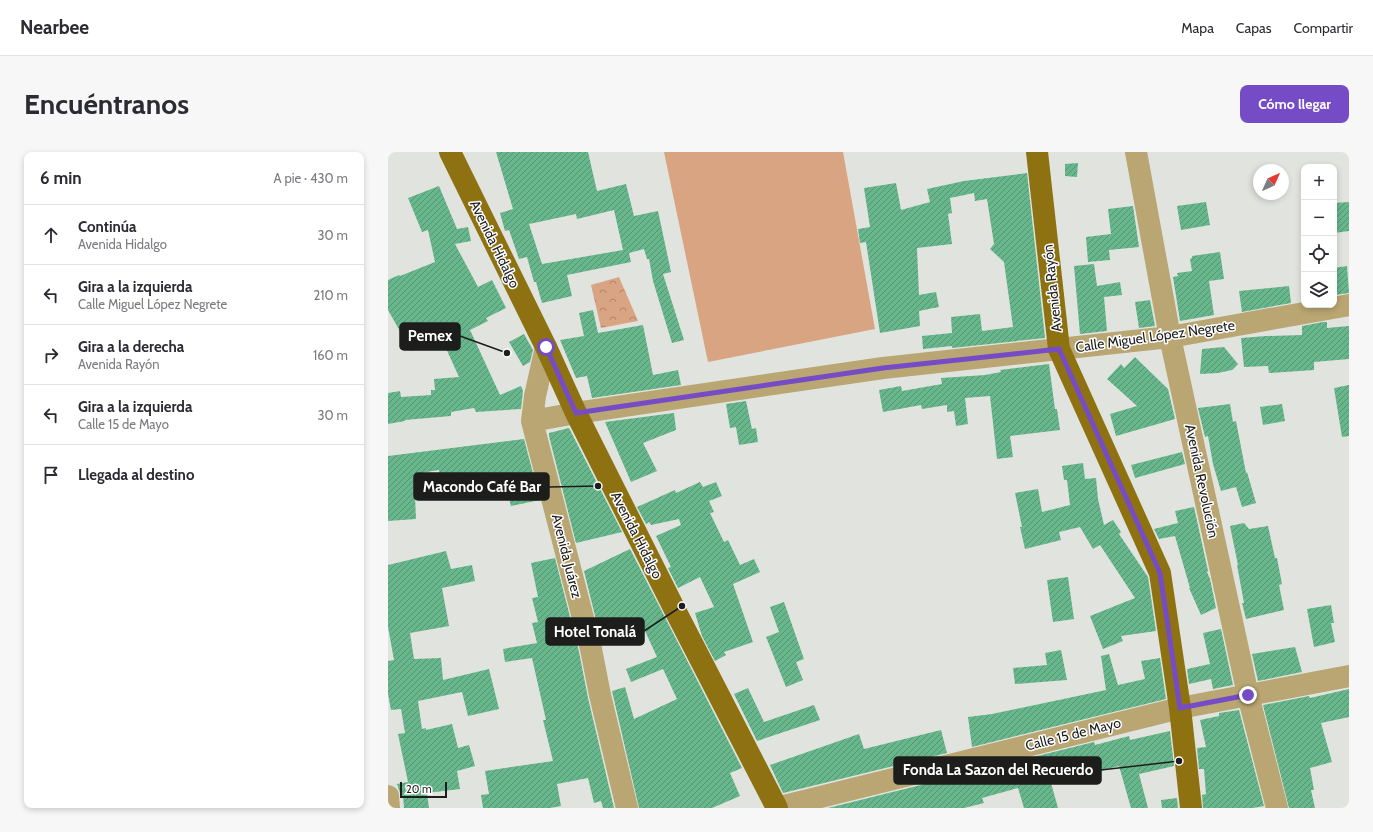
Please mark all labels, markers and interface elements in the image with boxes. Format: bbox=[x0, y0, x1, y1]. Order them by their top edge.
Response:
text: Nearbee bbox=[20, 16, 89, 39]
text: Mapa bbox=[1181, 19, 1214, 37]
text: Capas bbox=[1236, 19, 1272, 37]
text: Compartir bbox=[1294, 19, 1353, 37]
button: Cómo llegar bbox=[1240, 85, 1349, 123]
text: Encuéntranos bbox=[24, 87, 189, 121]
north arrow bbox=[1253, 164, 1289, 200]
map controls bbox=[1301, 164, 1337, 308]
button: + bbox=[1301, 164, 1337, 200]
text: 6 min bbox=[40, 168, 82, 188]
text: A pie · 430 m bbox=[274, 170, 348, 186]
street label: Avenida Hidalgo bbox=[466, 197, 524, 291]
button: − bbox=[1301, 200, 1337, 236]
text: Continúa bbox=[78, 218, 136, 236]
icon: ahead bbox=[40, 224, 62, 246]
text: 30 m bbox=[318, 227, 348, 243]
text: Avenida Hidalgo bbox=[78, 236, 167, 252]
button: locate bbox=[1301, 236, 1337, 272]
street label: Avenida Rayón bbox=[1038, 243, 1066, 333]
button: layers bbox=[1301, 272, 1337, 308]
text: Gira a la izquierda bbox=[78, 278, 192, 296]
icon: left bbox=[40, 284, 62, 306]
text: 210 m bbox=[314, 287, 348, 303]
text: Calle Miguel López Negrete bbox=[78, 296, 227, 312]
street label: Calle Miguel López Negrete bbox=[1074, 316, 1236, 356]
callout: Pemex bbox=[400, 323, 460, 350]
text: Pemex bbox=[408, 327, 453, 345]
text: Gira a la derecha bbox=[78, 338, 184, 356]
route start bbox=[537, 338, 555, 356]
icon: right bbox=[40, 344, 62, 366]
text: 160 m bbox=[313, 347, 348, 363]
text: Avenida Rayón bbox=[78, 356, 160, 372]
text: Gira a la izquierda bbox=[78, 398, 192, 416]
icon: left bbox=[40, 404, 62, 426]
text: 30 m bbox=[318, 407, 348, 423]
text: Calle 15 de Mayo bbox=[78, 416, 169, 432]
street label: Avenida Revolución bbox=[1181, 423, 1223, 540]
icon: arrive bbox=[40, 464, 62, 486]
text: Llegada al destino bbox=[78, 466, 194, 484]
callout: Macondo Café Bar bbox=[414, 473, 549, 500]
text: Macondo Café Bar bbox=[423, 478, 541, 496]
street label: Avenida Hidalgo bbox=[607, 488, 667, 582]
street label: Avenida Juárez bbox=[548, 512, 586, 600]
callout: Hotel Tonalá bbox=[546, 618, 644, 645]
text: Hotel Tonalá bbox=[554, 623, 637, 641]
route end bbox=[1239, 686, 1257, 704]
street label: Calle 15 de Mayo bbox=[1023, 713, 1123, 755]
callout: Fonda La Sazon del Recuerdo bbox=[894, 757, 1101, 784]
text: Fonda La Sazon del Recuerdo bbox=[903, 761, 1094, 779]
scale bar bbox=[400, 780, 447, 799]
text: 20 m bbox=[406, 782, 432, 796]

